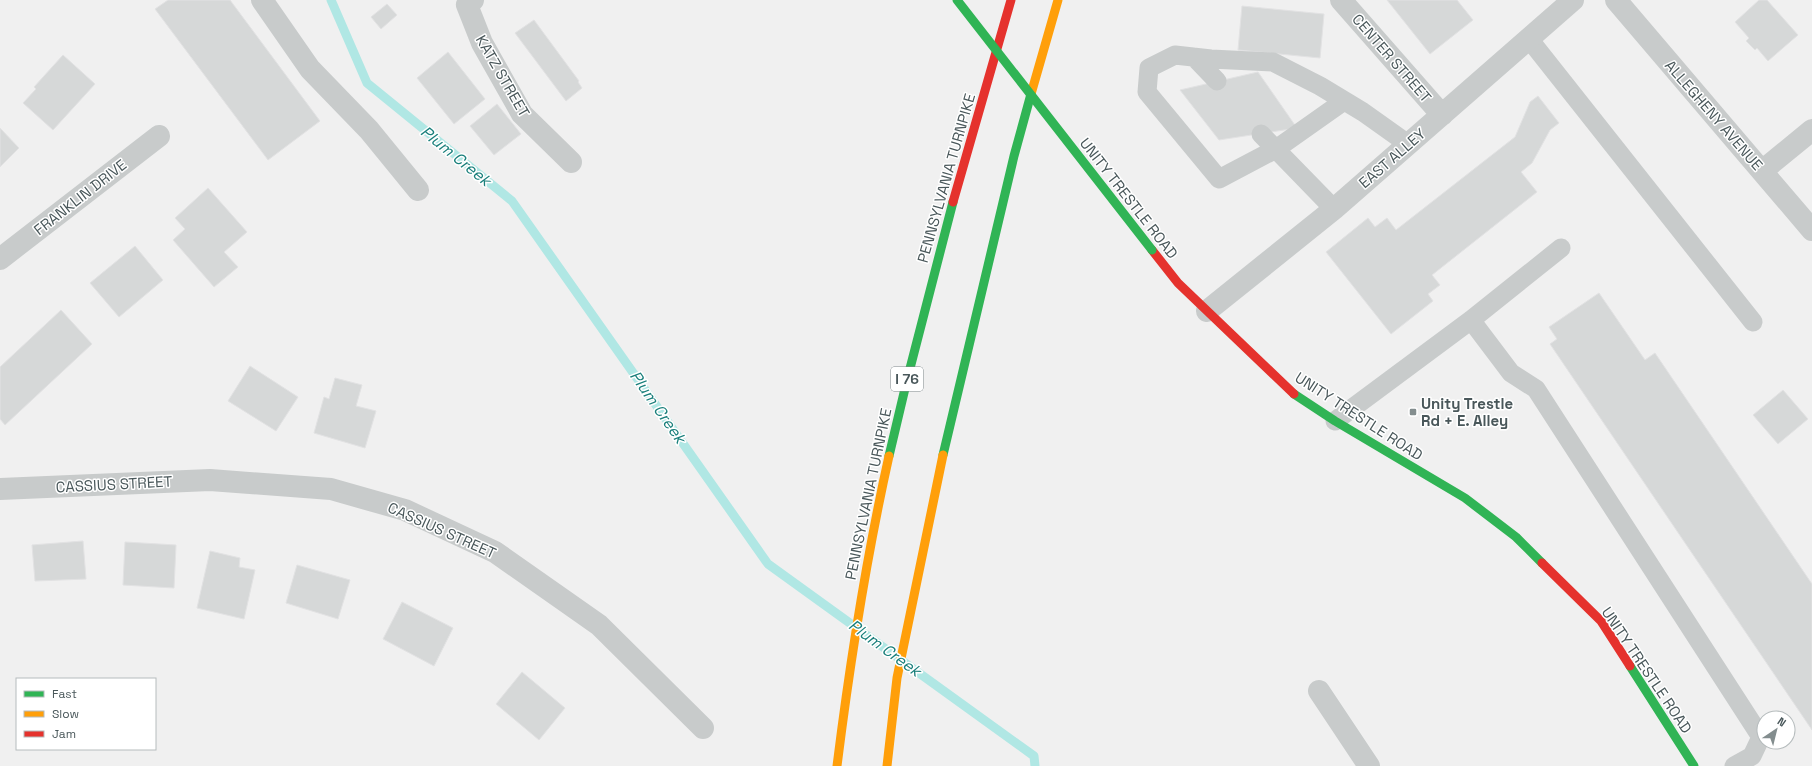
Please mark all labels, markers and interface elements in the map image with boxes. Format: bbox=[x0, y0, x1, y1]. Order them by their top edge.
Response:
street label: CENTER STREET bbox=[1348, 10, 1436, 106]
street label: KATZ STREET bbox=[472, 32, 534, 121]
street label: ALLEGHENY AVENUE bbox=[1661, 56, 1767, 174]
street label: PENNSYLVANIA TURNPIKE bbox=[913, 91, 979, 265]
water label: Plum Creek bbox=[416, 121, 497, 192]
street label: EAST ALLEY bbox=[1355, 124, 1429, 192]
street label: UNITY TRESTLE ROAD bbox=[1076, 134, 1182, 262]
street label: FRANKLIN DRIVE bbox=[30, 155, 130, 239]
water label: Plum Creek bbox=[625, 366, 692, 450]
road number: I 76 bbox=[891, 367, 923, 391]
street label: UNITY TRESTLE ROAD bbox=[1292, 368, 1426, 464]
place label: Unity Trestle Rd + E. Alley bbox=[1421, 394, 1513, 430]
street label: PENNSYLVANIA TURNPIKE bbox=[840, 406, 896, 582]
marker: Unity Trestle Rd + E. Alley bbox=[1408, 407, 1418, 417]
street label: CASSIUS STREET bbox=[55, 471, 173, 497]
street label: CASSIUS STREET bbox=[385, 498, 499, 562]
street label: UNITY TRESTLE ROAD bbox=[1598, 603, 1696, 737]
water label: Plum Creek bbox=[845, 615, 927, 683]
legend bbox=[16, 678, 156, 750]
text: Fast bbox=[52, 686, 77, 702]
text: Slow bbox=[52, 706, 79, 722]
north arrow bbox=[1756, 710, 1796, 750]
text: N bbox=[1775, 714, 1789, 730]
text: Jam bbox=[52, 726, 76, 742]

